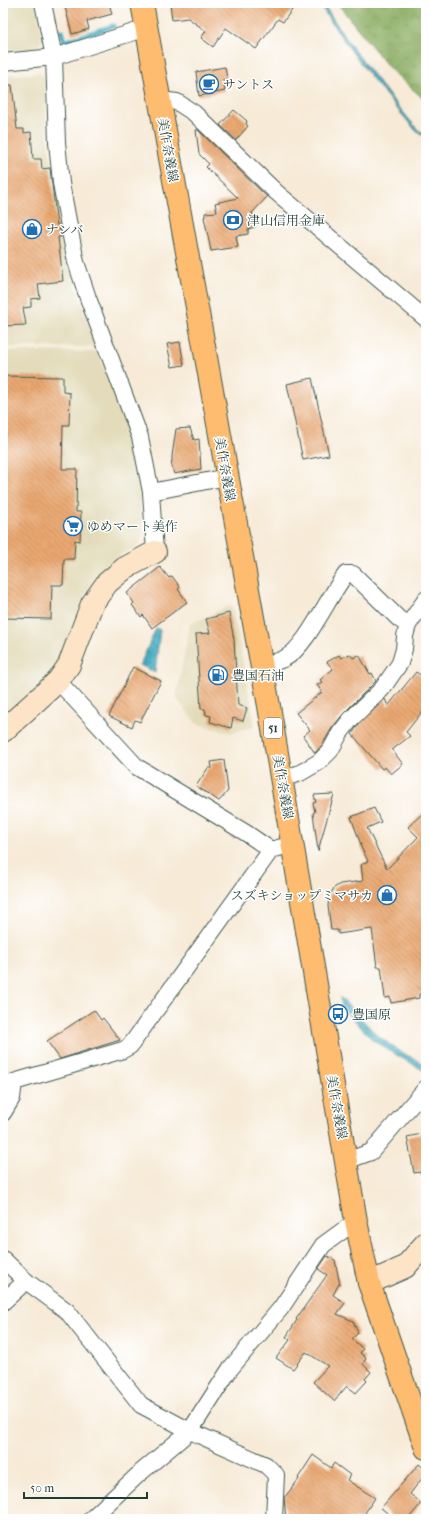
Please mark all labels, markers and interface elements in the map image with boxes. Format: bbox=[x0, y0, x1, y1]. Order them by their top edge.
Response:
cafe icon: サントス bbox=[198, 73, 220, 95]
place label: サントス bbox=[223, 77, 274, 92]
street label: 美作奈義線 bbox=[155, 117, 181, 183]
bank icon: 津山信用金庫 bbox=[222, 209, 244, 231]
place label: 津山信用金庫 bbox=[247, 213, 325, 228]
shop icon: ナンバ bbox=[21, 218, 43, 240]
place label: ナンバ bbox=[46, 222, 83, 237]
street label: 美作奈義線 bbox=[212, 436, 238, 502]
supermarket icon: ゆめマート美作 bbox=[62, 515, 84, 537]
place label: ゆめマート美作 bbox=[87, 519, 178, 534]
fuel station icon: 豊国石油 bbox=[207, 664, 229, 686]
place label: 豊国石油 bbox=[232, 668, 284, 683]
road number: 51 bbox=[264, 718, 282, 738]
street label: 美作奈義線 bbox=[270, 754, 296, 820]
shop icon: スズキショップミマサカ bbox=[376, 884, 398, 906]
place label: スズキショップミマサカ bbox=[231, 888, 373, 903]
bus stop icon: 豊国原 bbox=[327, 1003, 349, 1025]
place label: 豊国原 bbox=[352, 1007, 391, 1022]
street label: 美作奈義線 bbox=[324, 1074, 350, 1140]
scale bar bbox=[24, 1474, 147, 1500]
text: 50 m bbox=[30, 1481, 54, 1495]

